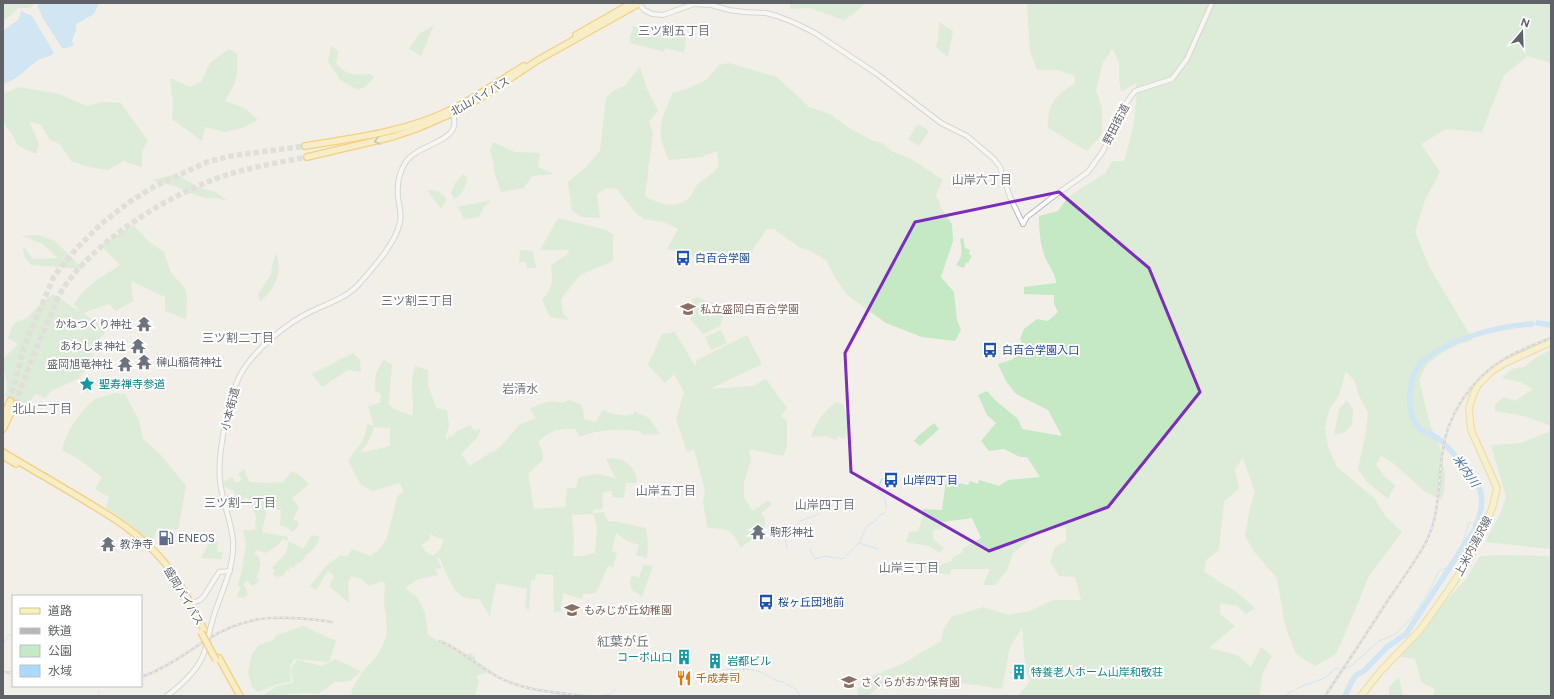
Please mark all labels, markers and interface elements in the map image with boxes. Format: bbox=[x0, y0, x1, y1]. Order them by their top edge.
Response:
north arrow bbox=[1502, 12, 1542, 52]
text: N bbox=[1519, 15, 1531, 31]
district label: 三ツ割五丁目 bbox=[638, 24, 710, 38]
street label: 北山バイパス bbox=[449, 74, 512, 119]
street label: 野田街道 bbox=[1101, 102, 1132, 147]
one-way arrow bbox=[373, 136, 380, 144]
district label: 山岸六丁目 bbox=[952, 173, 1012, 187]
bus stop icon: 白百合学園 bbox=[674, 249, 692, 267]
place label: 白百合学園 bbox=[695, 252, 750, 265]
district label: 三ツ割三丁目 bbox=[381, 294, 453, 308]
school or university icon: 私立盛岡白百合学園 bbox=[679, 300, 697, 318]
place label: 私立盛岡白百合学園 bbox=[700, 303, 799, 316]
temple icon: かねつくり神社 bbox=[135, 315, 153, 333]
place label: かねつくり神社 bbox=[55, 318, 132, 331]
district label: 三ツ割二丁目 bbox=[202, 331, 274, 345]
temple icon: あわしま神社 bbox=[129, 337, 147, 355]
place label: あわしま神社 bbox=[60, 340, 126, 353]
bus stop icon: 白百合学園入口 bbox=[981, 341, 999, 359]
place label: 白百合学園入口 bbox=[1002, 344, 1079, 357]
temple icon: 榊山稲荷神社 bbox=[135, 353, 153, 371]
temple icon: 盛岡旭竜神社 bbox=[116, 355, 134, 373]
place label: 榊山稲荷神社 bbox=[156, 356, 222, 369]
place label: 盛岡旭竜神社 bbox=[47, 358, 113, 371]
place icon: 聖寿禅寺参道 bbox=[78, 375, 96, 393]
place label: 聖寿禅寺参道 bbox=[99, 378, 165, 391]
district label: 岩清水 bbox=[502, 382, 538, 396]
street label: 小本街道 bbox=[219, 386, 242, 432]
district label: 北山二丁目 bbox=[12, 402, 72, 416]
water label: 米内川 bbox=[1450, 452, 1483, 491]
bus stop icon: 山岸四丁目 bbox=[882, 471, 900, 489]
place label: 山岸四丁目 bbox=[903, 474, 958, 487]
district label: 山岸五丁目 bbox=[636, 484, 696, 498]
district label: 三ツ割一丁目 bbox=[204, 496, 276, 510]
district label: 山岸四丁目 bbox=[795, 498, 855, 512]
street label: 上米内湯沢線 bbox=[1452, 514, 1495, 578]
temple icon: 駒形神社 bbox=[749, 523, 767, 541]
place label: 駒形神社 bbox=[770, 526, 814, 539]
fuel station icon: ENEOS bbox=[157, 529, 175, 547]
place label: ENEOS bbox=[178, 532, 215, 545]
temple icon: 教浄寺 bbox=[99, 535, 117, 553]
place label: 教浄寺 bbox=[120, 538, 153, 551]
district label: 山岸三丁目 bbox=[879, 561, 939, 575]
street label: 盛岡バイパス bbox=[161, 565, 206, 628]
bus stop icon: 桜ヶ丘団地前 bbox=[757, 593, 775, 611]
legend bbox=[12, 595, 142, 687]
place label: 桜ヶ丘団地前 bbox=[778, 596, 844, 609]
school or university icon: もみじが丘幼稚園 bbox=[563, 601, 581, 619]
text: 道路 bbox=[48, 604, 72, 618]
place label: もみじが丘幼稚園 bbox=[584, 604, 672, 617]
text: 鉄道 bbox=[48, 624, 72, 638]
district label: 紅葉が丘 bbox=[597, 634, 649, 649]
text: 公園 bbox=[48, 644, 72, 658]
building icon: コーポ山口 bbox=[675, 648, 693, 666]
place label: コーポ山口 bbox=[617, 651, 672, 664]
building icon: 岩都ビル bbox=[706, 652, 724, 670]
place label: 岩都ビル bbox=[727, 655, 771, 668]
building icon: 特養老人ホーム山岸和敬荘 bbox=[1010, 663, 1028, 681]
text: 水域 bbox=[48, 664, 72, 678]
place label: 特養老人ホーム山岸和敬荘 bbox=[1031, 666, 1163, 679]
restaurant icon: 千成寿司 bbox=[675, 669, 693, 687]
place label: 千成寿司 bbox=[696, 672, 740, 685]
school or university icon: さくらがおか保育園 bbox=[840, 673, 858, 691]
place label: さくらがおか保育園 bbox=[861, 676, 960, 689]

